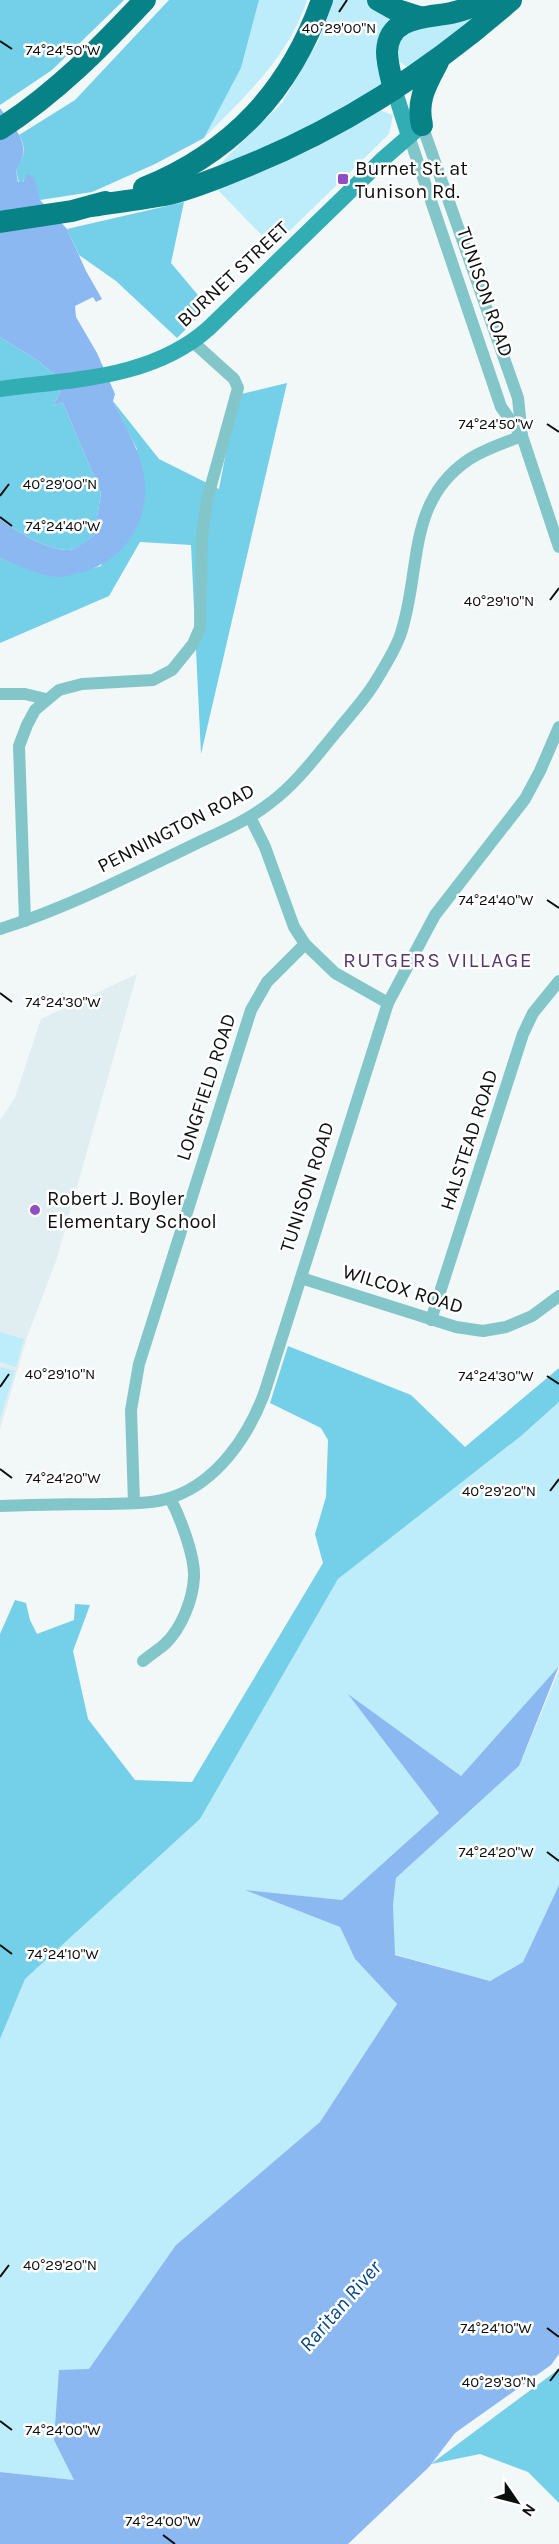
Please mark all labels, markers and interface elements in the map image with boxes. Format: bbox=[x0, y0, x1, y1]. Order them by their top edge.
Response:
text: 40°29'00"N bbox=[302, 19, 376, 37]
text: 74°24'50"W bbox=[26, 41, 101, 59]
place label: Burnet St. at Tunison Rd. bbox=[355, 157, 468, 203]
marker: Burnet St. at Tunison Rd. bbox=[336, 172, 350, 186]
street label: BURNET STREET bbox=[172, 216, 294, 332]
street label: TUNISON ROAD bbox=[452, 224, 518, 360]
text: 74°24'50"W bbox=[459, 415, 534, 433]
text: 40°29'00"N bbox=[23, 475, 97, 493]
text: 74°24'40"W bbox=[26, 517, 101, 535]
text: 40°29'10"N bbox=[464, 592, 534, 610]
street label: PENNINGTON ROAD bbox=[94, 778, 258, 878]
text: 74°24'40"W bbox=[459, 891, 534, 909]
district label: RUTGERS VILLAGE bbox=[343, 948, 533, 972]
text: 74°24'30"W bbox=[25, 993, 101, 1011]
street label: LONGFIELD ROAD bbox=[171, 1011, 241, 1163]
street label: HALSTEAD ROAD bbox=[435, 1067, 503, 1213]
street label: TUNISON ROAD bbox=[275, 1119, 339, 1255]
place label: Robert J. Boyler Elementary School bbox=[47, 1187, 217, 1233]
marker: Robert J. Boyler Elementary School bbox=[28, 1203, 42, 1217]
street label: WILCOX ROAD bbox=[340, 1260, 466, 1318]
text: 40°29'10"N bbox=[25, 1365, 95, 1383]
text: 74°24'30"W bbox=[458, 1367, 534, 1385]
text: 74°24'20"W bbox=[25, 1469, 101, 1487]
text: 40°29'20"N bbox=[462, 1482, 536, 1500]
text: 74°24'20"W bbox=[458, 1843, 534, 1861]
text: 74°24'10"W bbox=[27, 1945, 99, 1963]
water label: Raritan River bbox=[294, 2255, 386, 2356]
text: 40°29'20"N bbox=[23, 2256, 97, 2274]
text: 74°24'10"W bbox=[460, 2319, 532, 2337]
text: 40°29'30"N bbox=[462, 2373, 536, 2391]
text: 74°24'00"W bbox=[25, 2421, 101, 2439]
north arrow bbox=[487, 2472, 547, 2532]
text: N bbox=[518, 2500, 540, 2520]
text: 74°24'00"W bbox=[125, 2512, 201, 2530]

